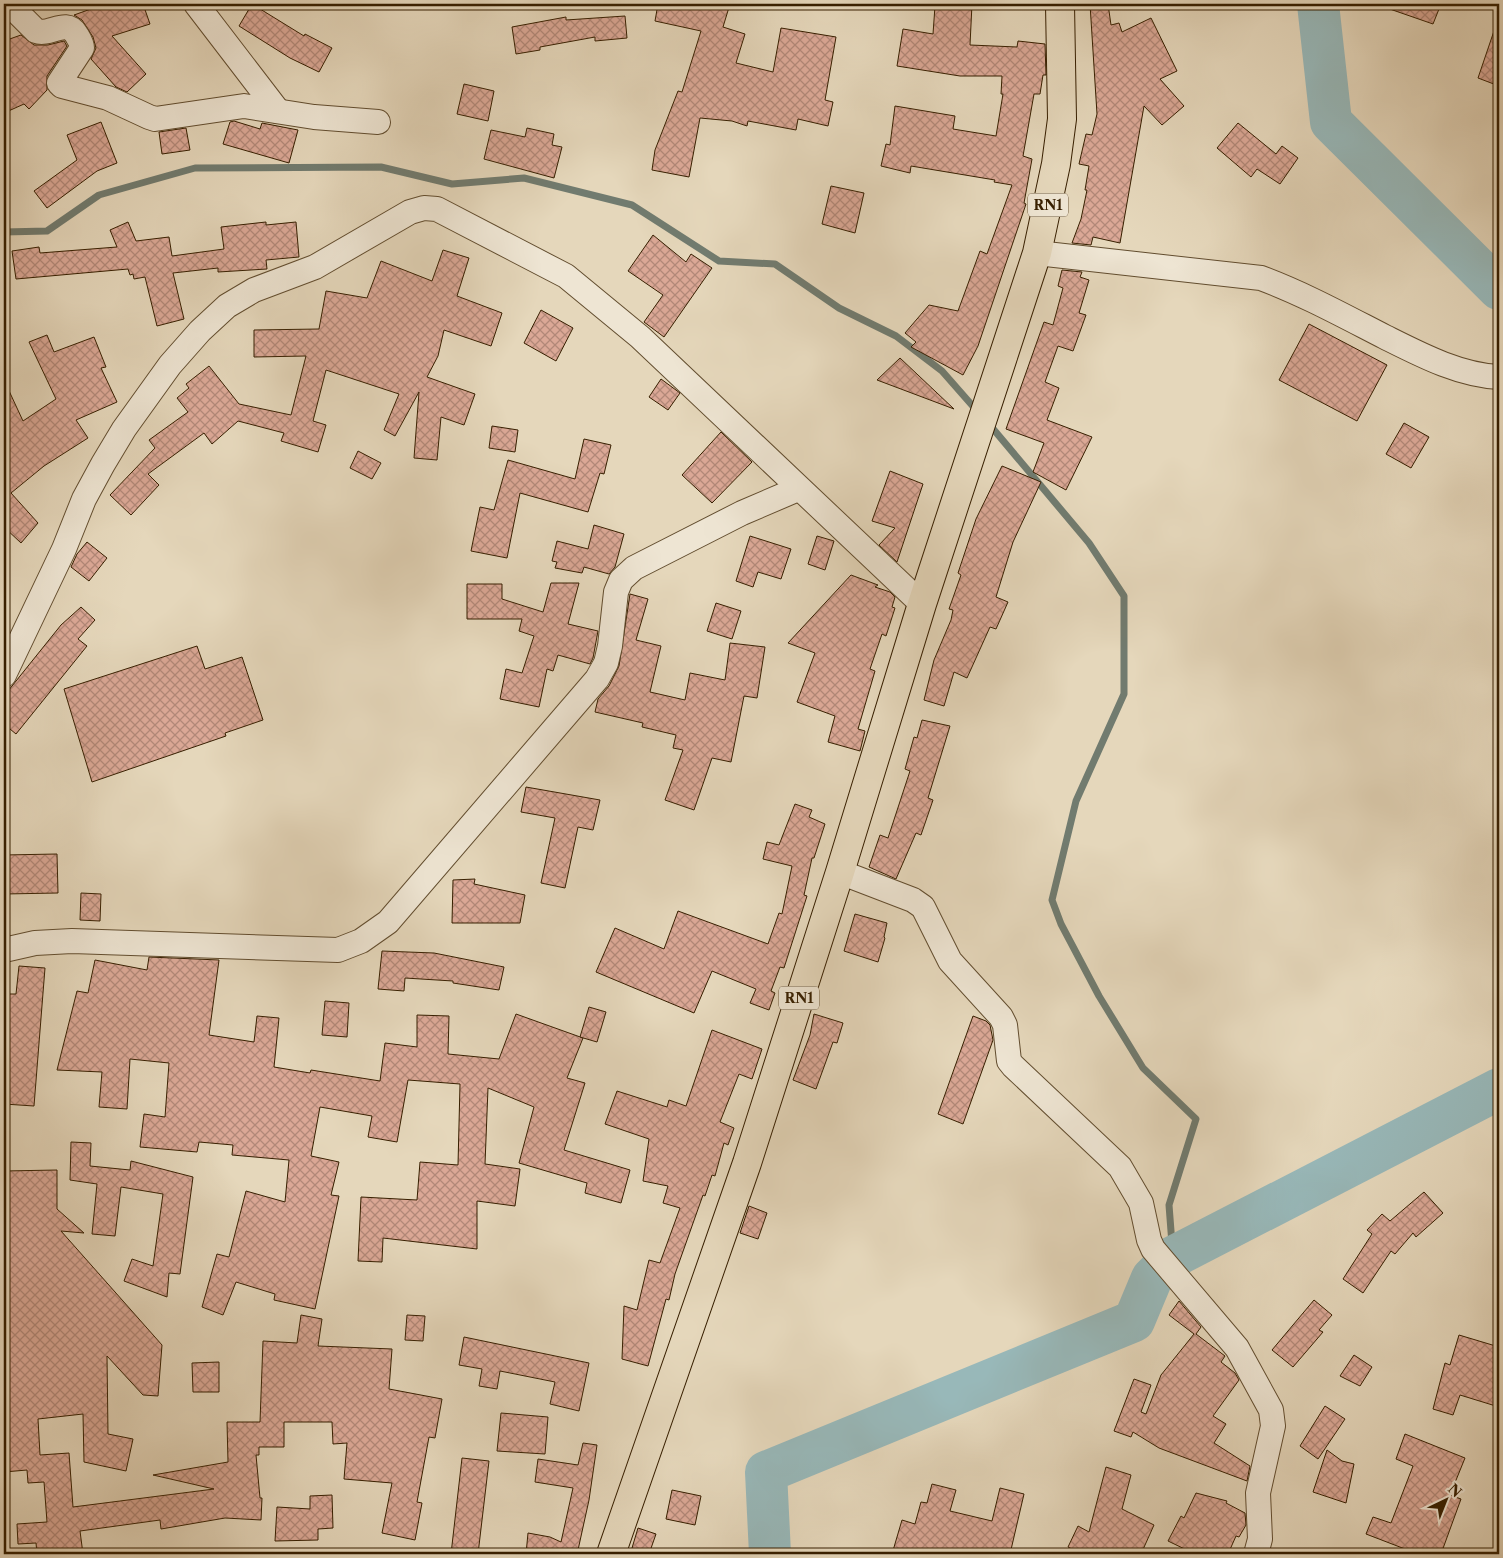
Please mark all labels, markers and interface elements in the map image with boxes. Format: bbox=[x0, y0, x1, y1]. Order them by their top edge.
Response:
road number: RN1 bbox=[1028, 194, 1068, 216]
road number: RN1 bbox=[779, 986, 819, 1010]
north arrow bbox=[1420, 1476, 1470, 1526]
text: N bbox=[1444, 1480, 1465, 1501]

